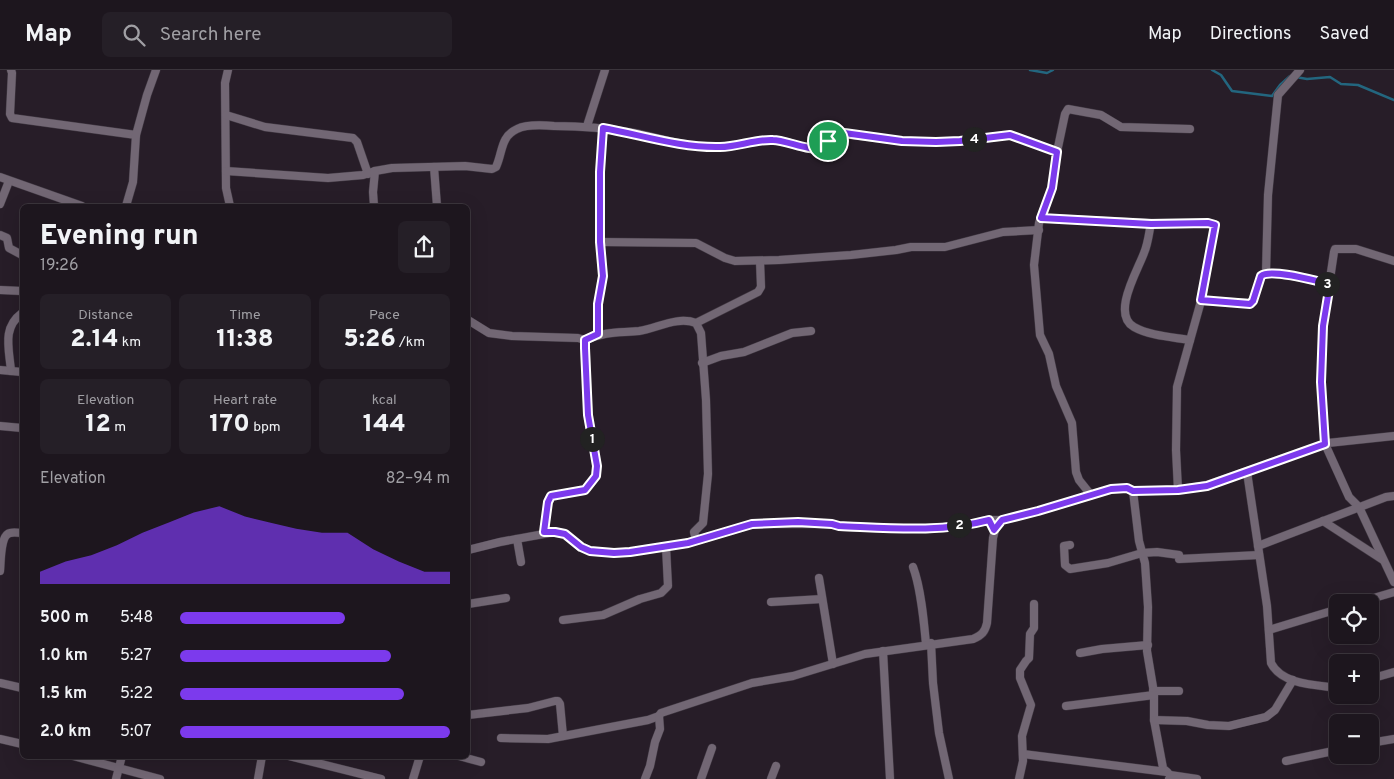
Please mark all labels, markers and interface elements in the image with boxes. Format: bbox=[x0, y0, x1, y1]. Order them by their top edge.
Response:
search box bbox=[102, 12, 452, 57]
text: Map bbox=[25, 20, 72, 50]
icon: search bbox=[120, 21, 148, 49]
text: Search here bbox=[160, 23, 261, 47]
text: Map bbox=[1148, 23, 1182, 46]
text: Directions bbox=[1210, 23, 1292, 46]
text: Saved bbox=[1320, 23, 1369, 46]
pin bbox=[807, 120, 849, 162]
pin: 4 bbox=[962, 126, 986, 152]
icon: arrive bbox=[814, 127, 842, 155]
text: 4 bbox=[970, 131, 979, 148]
text: Evening run bbox=[40, 219, 199, 255]
button: share bbox=[398, 221, 450, 273]
text: 19:26 bbox=[40, 256, 78, 276]
pin: 3 bbox=[1314, 272, 1340, 296]
text: 3 bbox=[1323, 276, 1332, 293]
text: Distance bbox=[78, 307, 133, 324]
text: Time bbox=[229, 307, 261, 324]
text: Pace bbox=[369, 307, 400, 324]
text: 2.14 bbox=[70, 324, 118, 356]
text: 11:38 bbox=[216, 324, 274, 356]
text: 5:26 bbox=[344, 324, 396, 356]
text: km bbox=[118, 334, 141, 351]
text: /km bbox=[396, 334, 425, 351]
text: Elevation bbox=[77, 392, 134, 409]
text: Heart rate bbox=[213, 392, 277, 409]
text: kcal bbox=[372, 392, 397, 409]
text: 12 bbox=[85, 409, 111, 441]
text: 170 bbox=[209, 409, 250, 441]
text: 144 bbox=[363, 409, 406, 441]
text: m bbox=[111, 419, 126, 436]
text: bpm bbox=[250, 419, 281, 436]
pin: 1 bbox=[580, 426, 604, 452]
text: 1 bbox=[590, 431, 595, 448]
text: Elevation bbox=[40, 469, 106, 489]
text: 82–94 m bbox=[386, 469, 450, 489]
pin: 2 bbox=[946, 512, 972, 538]
text: 2 bbox=[955, 517, 964, 534]
map controls bbox=[1329, 594, 1379, 764]
button: locate bbox=[1329, 594, 1379, 644]
text: 500 m bbox=[40, 608, 89, 628]
text: 5:48 bbox=[120, 608, 153, 628]
text: 1.0 km bbox=[40, 646, 88, 666]
text: 5:27 bbox=[120, 646, 152, 666]
button: + bbox=[1329, 654, 1379, 704]
text: 1.5 km bbox=[40, 684, 87, 704]
text: 5:22 bbox=[120, 684, 153, 704]
button: − bbox=[1329, 714, 1379, 764]
text: 2.0 km bbox=[40, 722, 91, 742]
text: 5:07 bbox=[120, 722, 152, 742]

